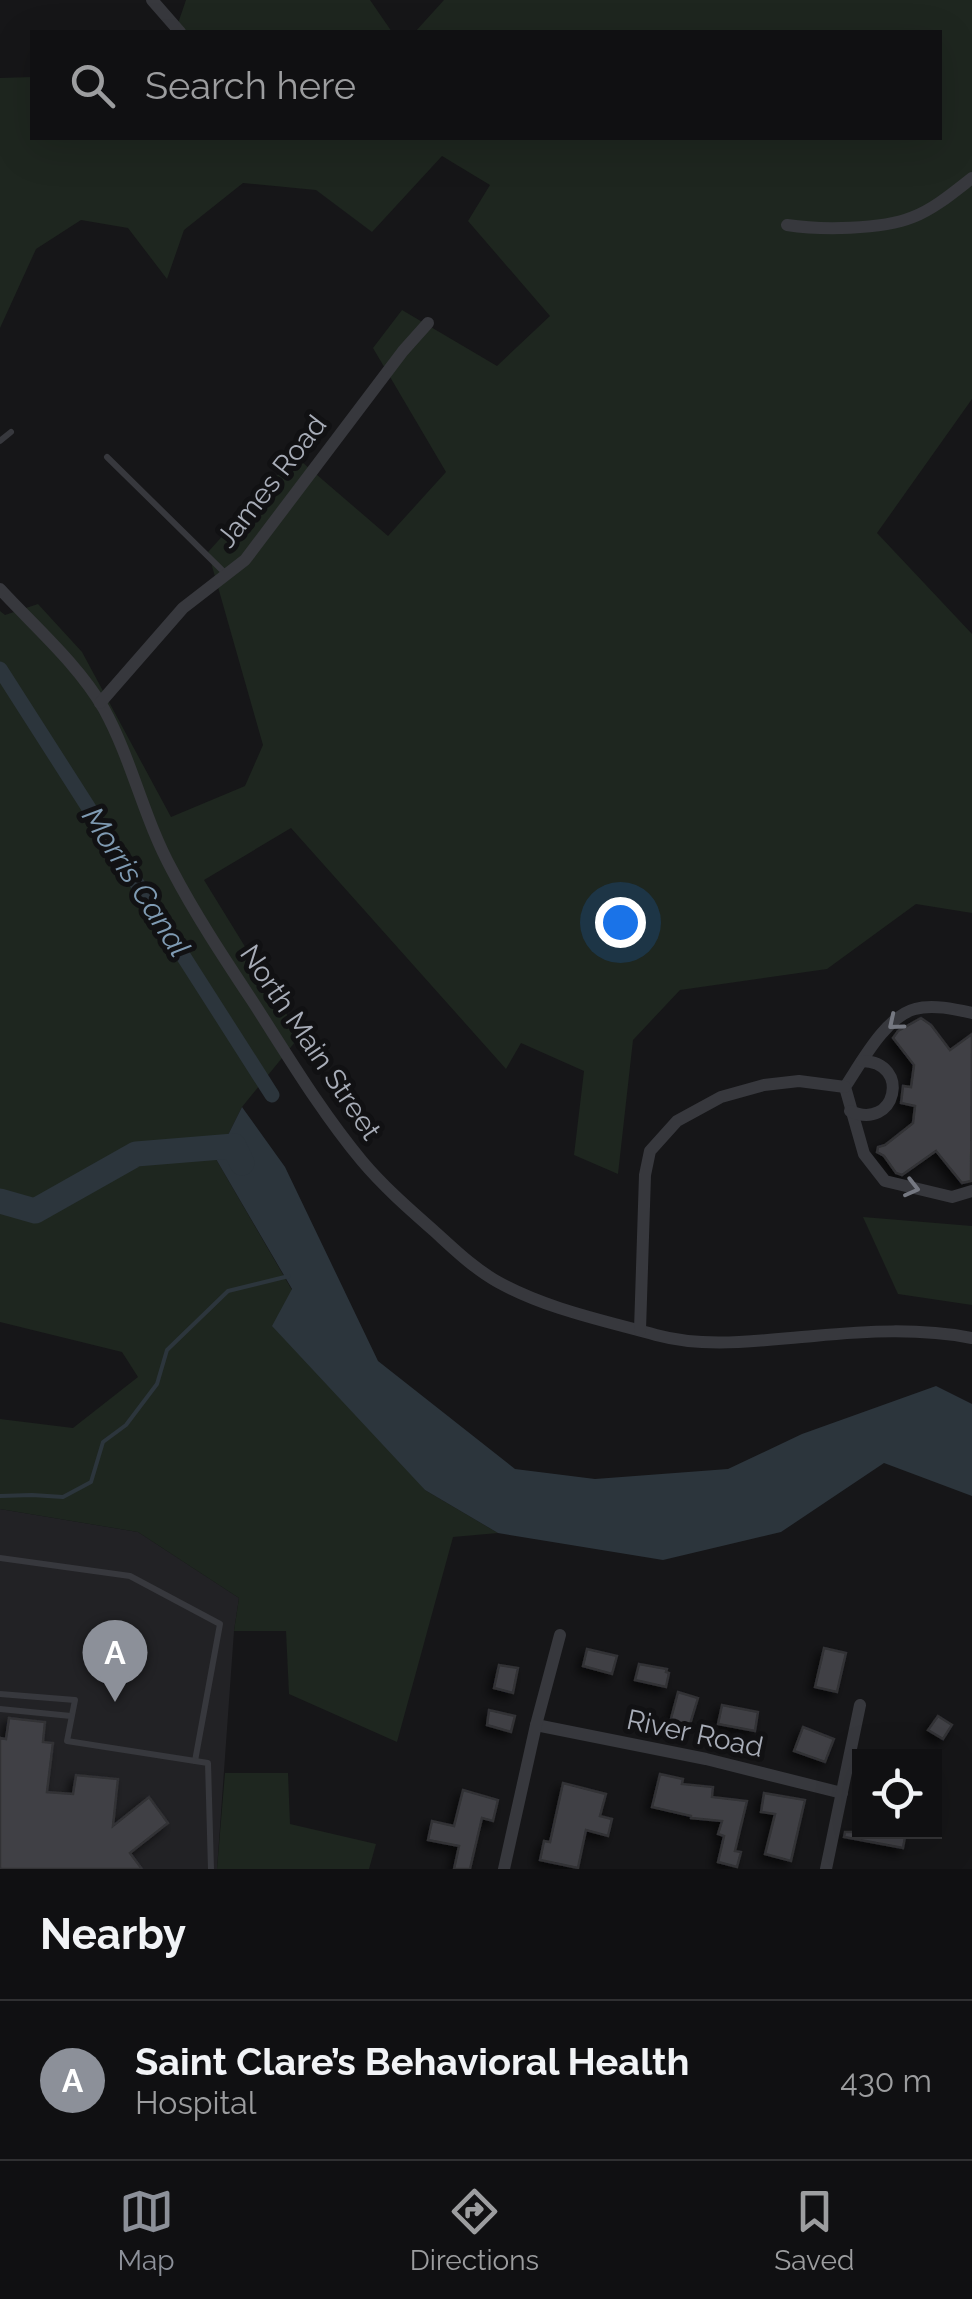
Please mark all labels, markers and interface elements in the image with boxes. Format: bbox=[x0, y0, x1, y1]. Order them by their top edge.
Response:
search box bbox=[30, 30, 942, 140]
icon: search bbox=[65, 58, 120, 113]
text: Search here bbox=[145, 63, 356, 108]
street label: James Road bbox=[210, 409, 333, 554]
water label: Morris Canal bbox=[75, 801, 198, 963]
your location bbox=[595, 897, 646, 948]
street label: North Main Street bbox=[233, 939, 388, 1146]
one-way arrow bbox=[889, 1011, 907, 1029]
one-way arrow bbox=[903, 1177, 920, 1198]
pin: A bbox=[82, 1620, 148, 1702]
street label: River Road bbox=[624, 1703, 766, 1764]
map controls bbox=[852, 1749, 942, 1839]
button: locate bbox=[852, 1749, 942, 1839]
text: Nearby bbox=[40, 1910, 186, 1959]
text: Saint Clare’s Behavioral Health bbox=[135, 2039, 690, 2084]
text: A bbox=[62, 2062, 83, 2099]
text: 430 m bbox=[840, 2062, 932, 2099]
text: Hospital bbox=[135, 2084, 256, 2121]
tab: Map bbox=[118, 2184, 175, 2277]
tab: Directions bbox=[410, 2184, 539, 2277]
tab: Saved bbox=[774, 2184, 854, 2277]

